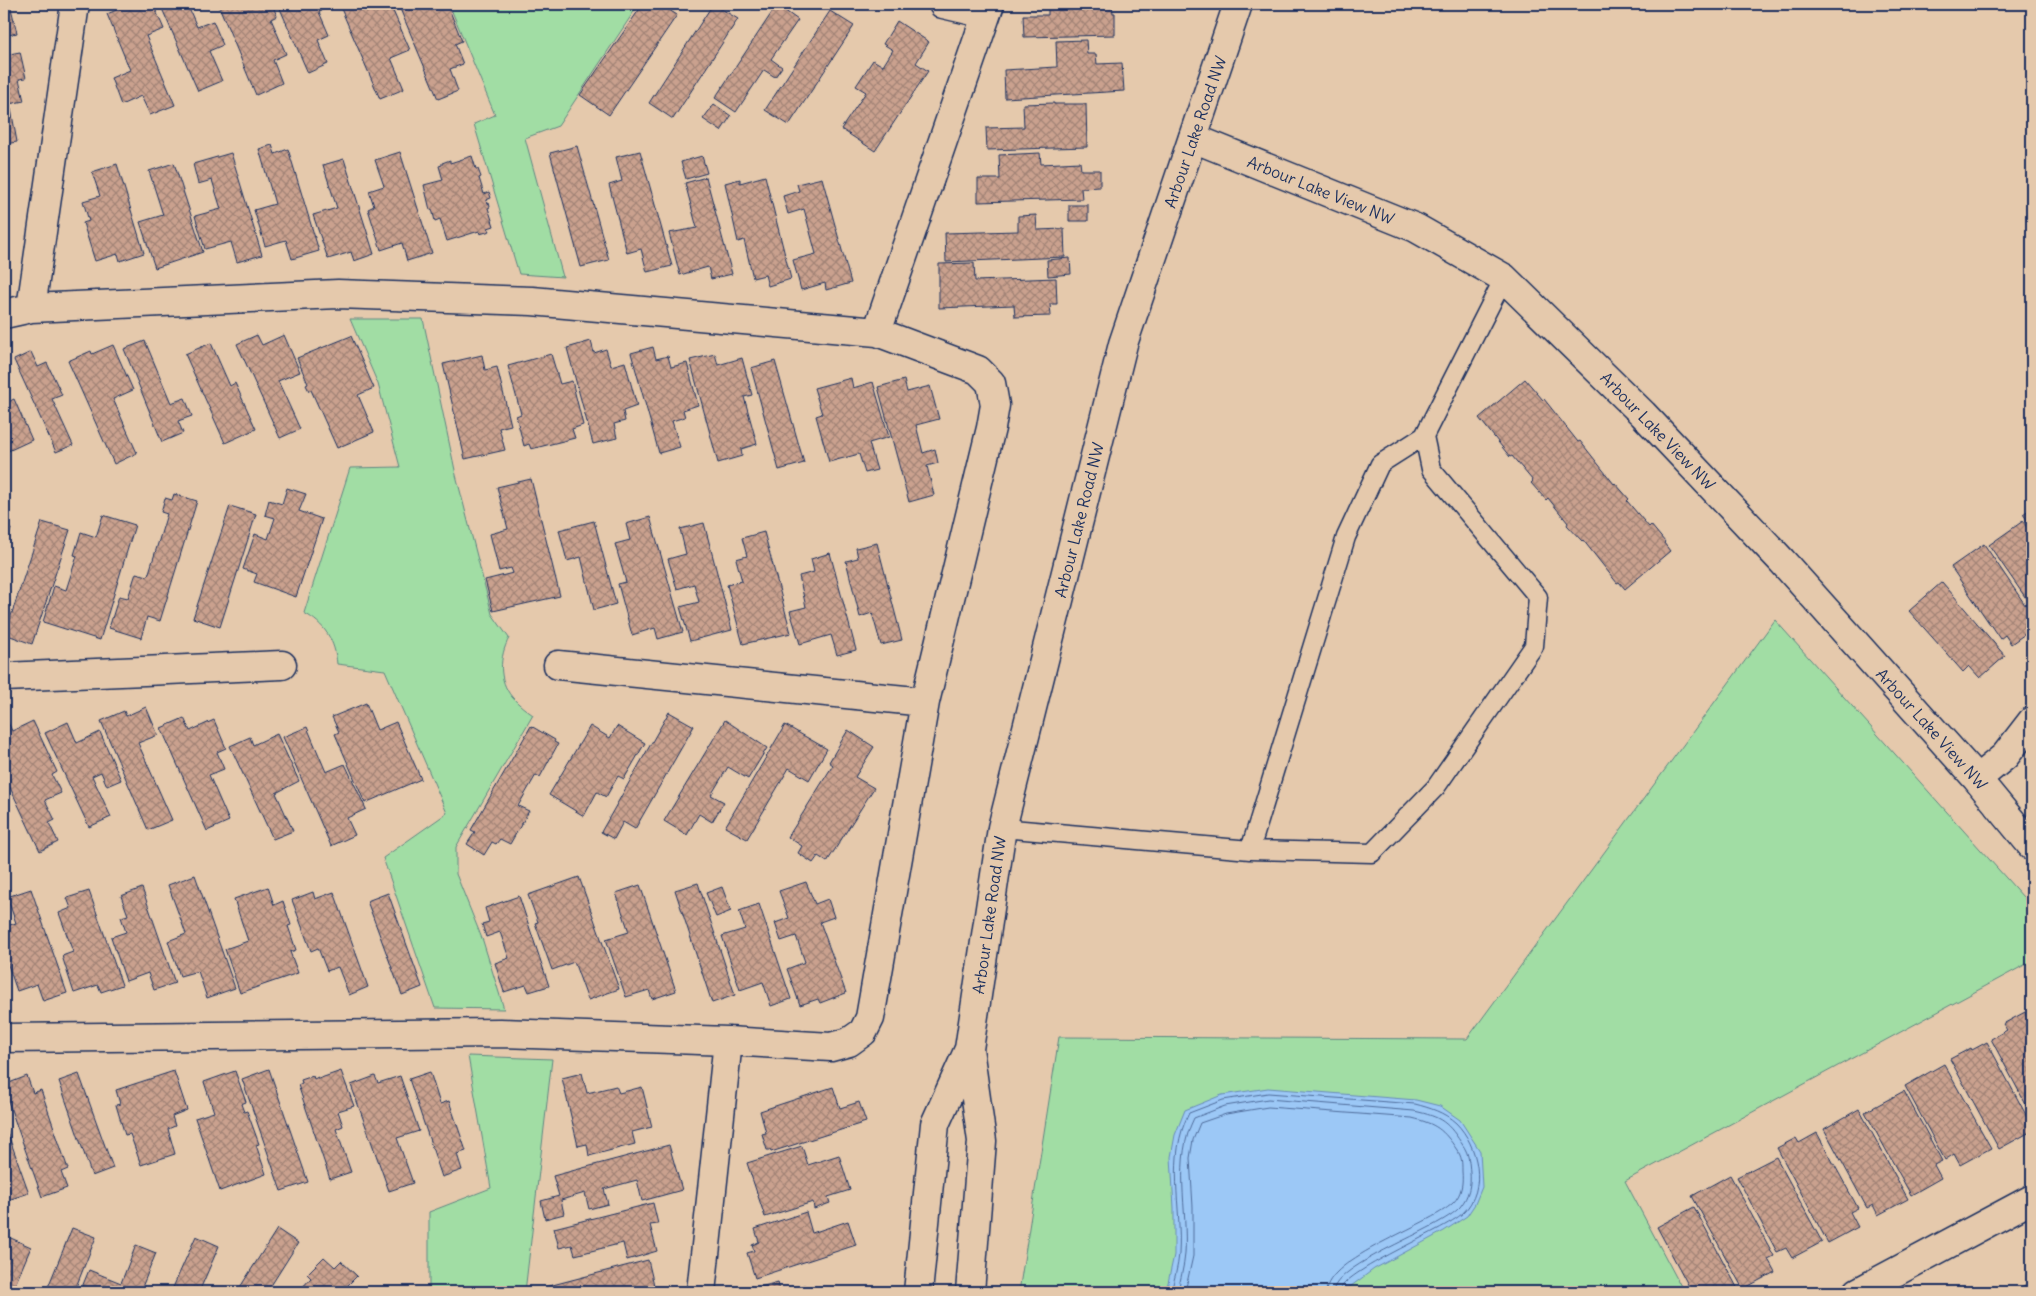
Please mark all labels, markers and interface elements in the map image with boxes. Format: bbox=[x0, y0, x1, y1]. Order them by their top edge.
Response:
street label: Arbour Lake Road NW bbox=[1160, 53, 1231, 211]
street label: Arbour Lake View NW bbox=[1245, 151, 1398, 229]
street label: Arbour Lake View NW bbox=[1596, 368, 1720, 495]
street label: Arbour Lake Road NW bbox=[1050, 440, 1108, 600]
street label: Arbour Lake View NW bbox=[1872, 664, 1992, 794]
street label: Arbour Lake Road NW bbox=[968, 834, 1010, 995]

